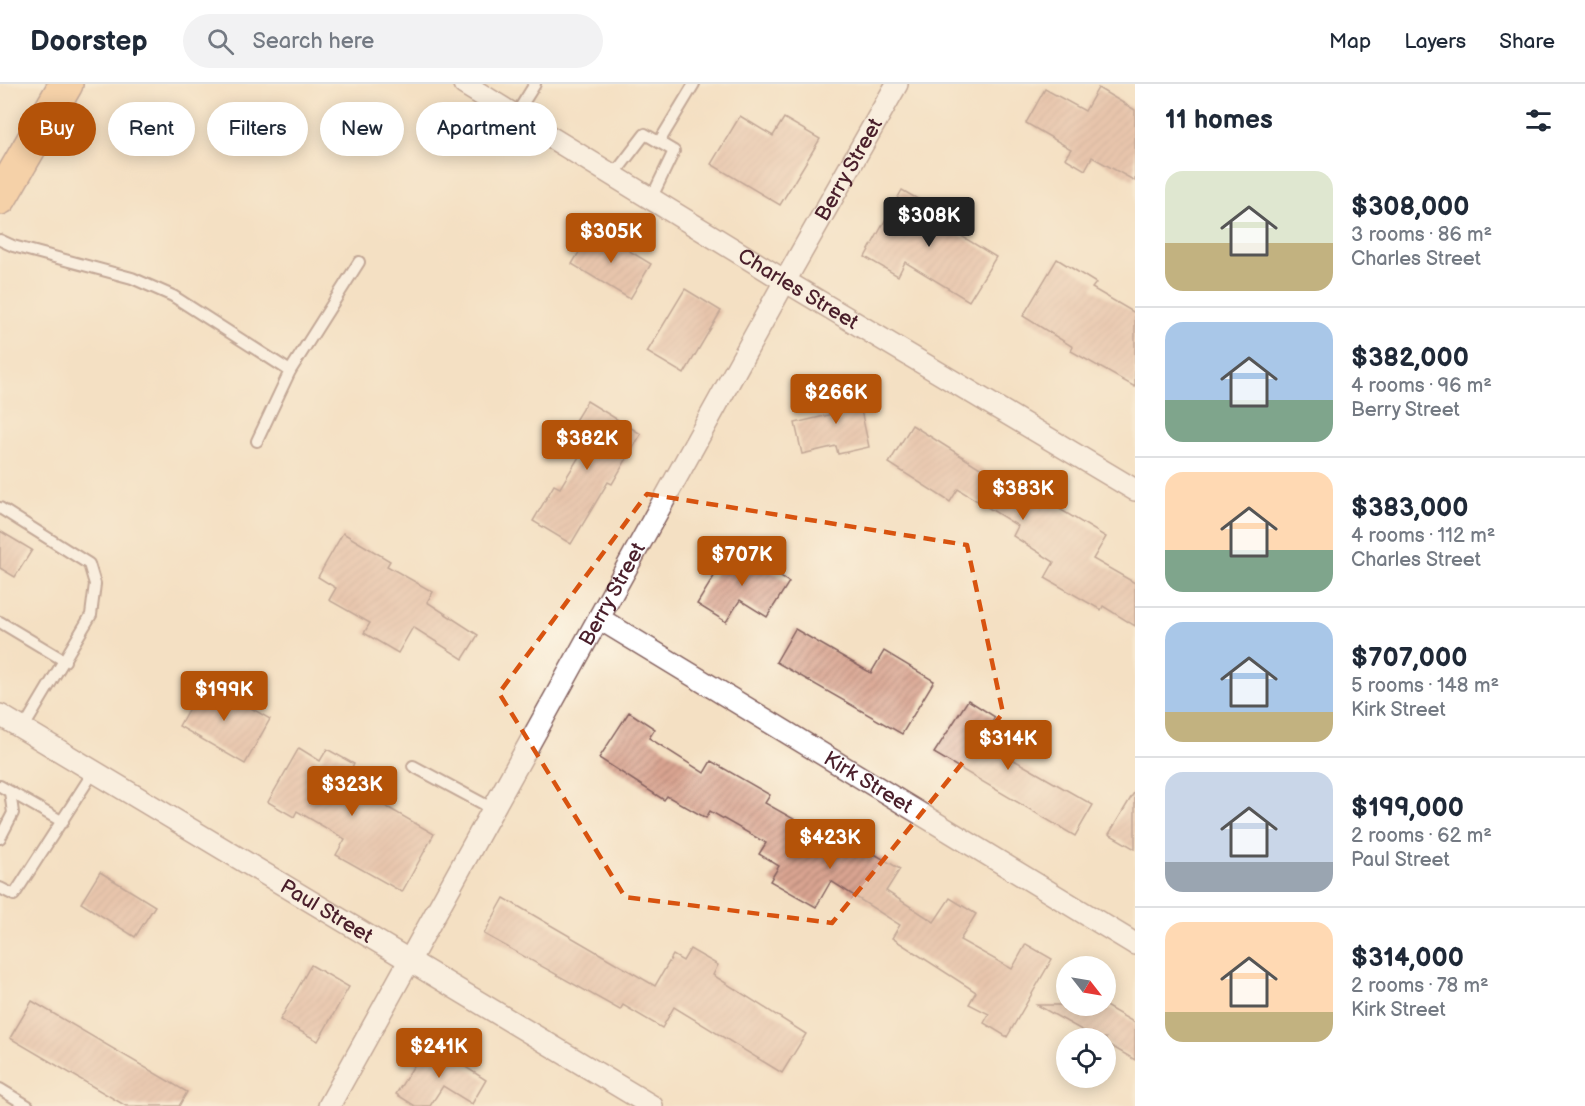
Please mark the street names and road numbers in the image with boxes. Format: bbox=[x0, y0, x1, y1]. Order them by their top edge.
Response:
street label: Berry Street bbox=[809, 113, 888, 225]
street label: Charles Street bbox=[733, 243, 864, 335]
street label: Berry Street bbox=[573, 538, 651, 650]
street label: Kirk Street bbox=[819, 746, 918, 819]
street label: Paul Street bbox=[276, 874, 378, 949]

